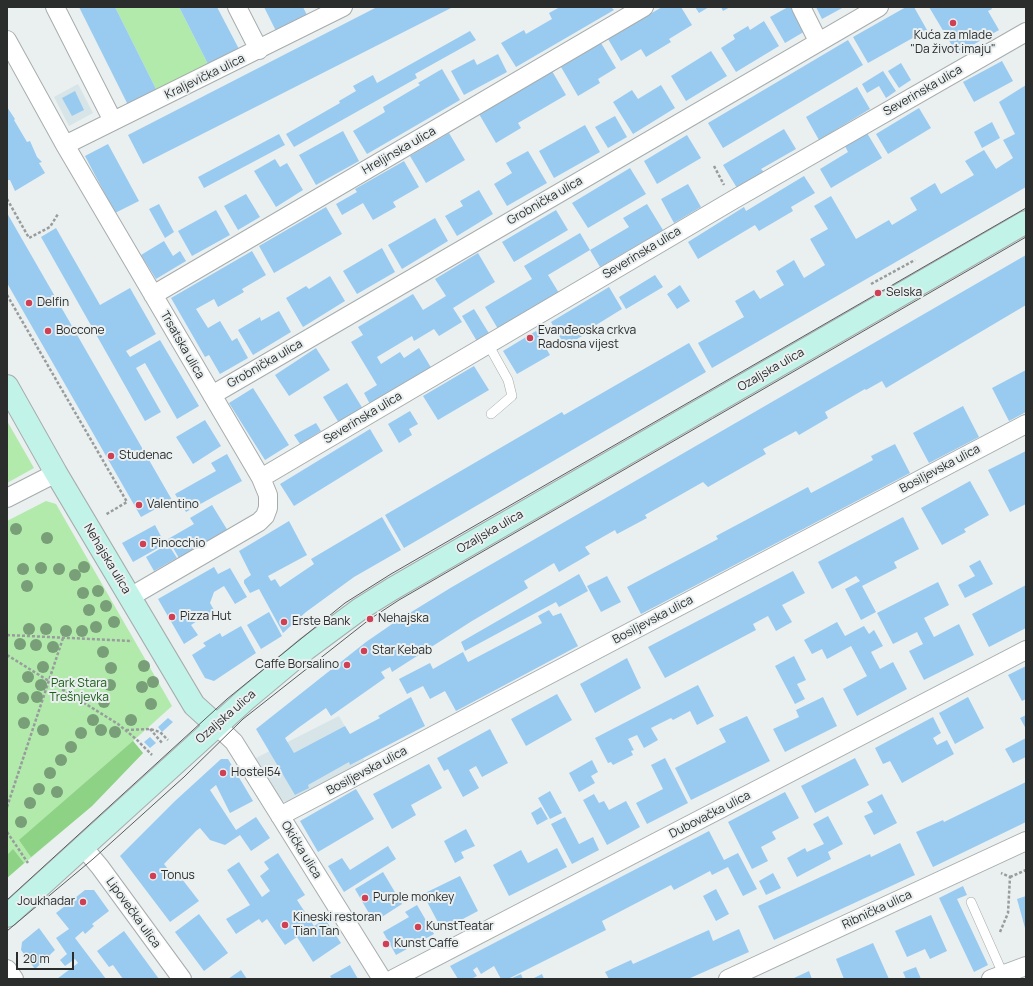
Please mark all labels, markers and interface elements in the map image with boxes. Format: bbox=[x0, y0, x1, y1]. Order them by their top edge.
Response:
marker: Kuća za mlade "Da život imaju" bbox=[948, 18, 958, 28]
place label: Kuća za mlade "Da život imaju" bbox=[910, 29, 996, 57]
street label: Kraljevička ulica bbox=[163, 51, 247, 103]
street label: Severinska ulica bbox=[881, 63, 965, 119]
street label: Hreljinska ulica bbox=[360, 124, 438, 178]
street label: Grobnička ulica bbox=[505, 174, 585, 228]
street label: Severinska ulica bbox=[600, 224, 684, 282]
place label: Selska bbox=[886, 286, 922, 300]
marker: Selska bbox=[873, 288, 883, 298]
place label: Delfin bbox=[37, 296, 69, 310]
marker: Delfin bbox=[24, 298, 34, 308]
street label: Trsatska ulica bbox=[157, 309, 207, 381]
place label: Boccone bbox=[56, 324, 105, 338]
place label: Evanđeoska crkva Radosna vijest bbox=[538, 324, 636, 352]
marker: Boccone bbox=[43, 326, 53, 336]
marker: Evanđeoska crkva Radosna vijest bbox=[525, 333, 535, 343]
street label: Grobnička ulica bbox=[225, 337, 305, 391]
street label: Ozaljska ulica bbox=[735, 345, 807, 395]
street label: Severinska ulica bbox=[321, 389, 405, 447]
street label: Bosiljevska ulica bbox=[897, 442, 983, 496]
place label: Studenac bbox=[119, 449, 173, 463]
marker: Studenac bbox=[106, 451, 116, 461]
place label: Valentino bbox=[147, 498, 199, 512]
marker: Valentino bbox=[134, 500, 144, 510]
street label: Ozaljska ulica bbox=[454, 507, 526, 557]
street label: Nehajska ulica bbox=[80, 521, 134, 597]
place label: Pinocchio bbox=[151, 537, 205, 551]
marker: Pinocchio bbox=[138, 539, 148, 549]
street label: Bosiljevska ulica bbox=[610, 593, 696, 647]
place label: Pizza Hut bbox=[180, 610, 232, 624]
marker: Pizza Hut bbox=[167, 612, 177, 622]
place label: Nehajska bbox=[378, 612, 429, 626]
marker: Nehajska bbox=[365, 614, 375, 624]
place label: Erste Bank bbox=[292, 615, 350, 629]
marker: Erste Bank bbox=[279, 617, 289, 627]
place label: Star Kebab bbox=[372, 644, 432, 658]
marker: Star Kebab bbox=[359, 646, 369, 656]
place label: Caffe Borsalino bbox=[255, 658, 339, 672]
marker: Caffe Borsalino bbox=[342, 660, 352, 670]
park label: Park Stara Trešnjevka bbox=[49, 677, 109, 705]
street label: Ozaljska ulica bbox=[193, 687, 259, 747]
street label: Bosiljevska ulica bbox=[324, 744, 410, 798]
place label: Hostel54 bbox=[231, 766, 281, 780]
marker: Hostel54 bbox=[218, 768, 228, 778]
street label: Dubovačka ulica bbox=[667, 788, 753, 842]
street label: Okićka ulica bbox=[278, 819, 324, 881]
place label: Tonus bbox=[161, 869, 195, 883]
marker: Tonus bbox=[148, 871, 158, 881]
street label: Lipovečka ulica bbox=[103, 875, 163, 951]
street label: Ribnička ulica bbox=[840, 888, 914, 932]
place label: Purple monkey bbox=[373, 891, 454, 905]
marker: Purple monkey bbox=[360, 893, 370, 903]
place label: Joukhadar bbox=[17, 895, 75, 909]
marker: Joukhadar bbox=[78, 897, 88, 907]
place label: Kineski restoran Tian Tan bbox=[293, 911, 382, 939]
marker: Kineski restoran Tian Tan bbox=[280, 920, 290, 930]
place label: KunstTeatar bbox=[426, 920, 494, 934]
marker: KunstTeatar bbox=[413, 922, 423, 932]
place label: Kunst Caffe bbox=[394, 937, 458, 951]
marker: Kunst Caffe bbox=[381, 939, 391, 949]
scale bar bbox=[18, 944, 76, 970]
text: 20 m bbox=[23, 950, 50, 967]

